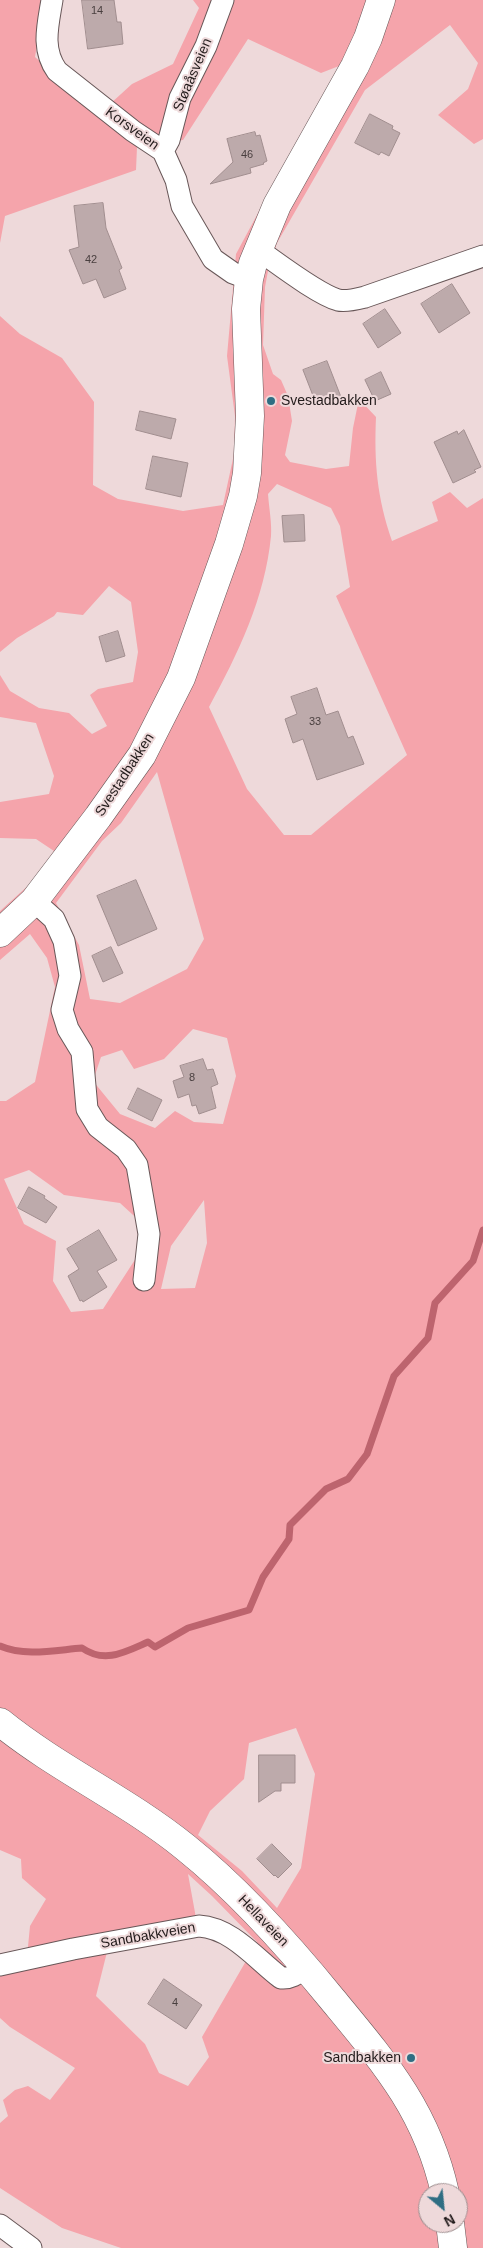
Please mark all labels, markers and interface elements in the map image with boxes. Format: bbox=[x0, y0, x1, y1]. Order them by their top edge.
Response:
house number: 14 bbox=[91, 4, 103, 18]
street label: Støaåsveien bbox=[170, 36, 216, 114]
street label: Korsveien bbox=[102, 104, 162, 154]
house number: 46 bbox=[241, 148, 253, 162]
house number: 42 bbox=[85, 253, 97, 267]
place label: Svestadbakken bbox=[281, 393, 377, 409]
marker: Svestadbakken bbox=[265, 395, 277, 407]
house number: 33 bbox=[309, 715, 321, 729]
street label: Svestadbakken bbox=[92, 730, 158, 820]
house number: 8 bbox=[189, 1071, 195, 1085]
street label: Hellaveien bbox=[234, 1892, 292, 1950]
street label: Sandbakkveien bbox=[99, 1919, 197, 1953]
house number: 4 bbox=[172, 1996, 178, 2010]
place label: Sandbakken bbox=[323, 2050, 401, 2066]
marker: Sandbakken bbox=[405, 2052, 417, 2064]
north arrow bbox=[418, 2183, 468, 2233]
text: N bbox=[441, 2211, 458, 2230]

